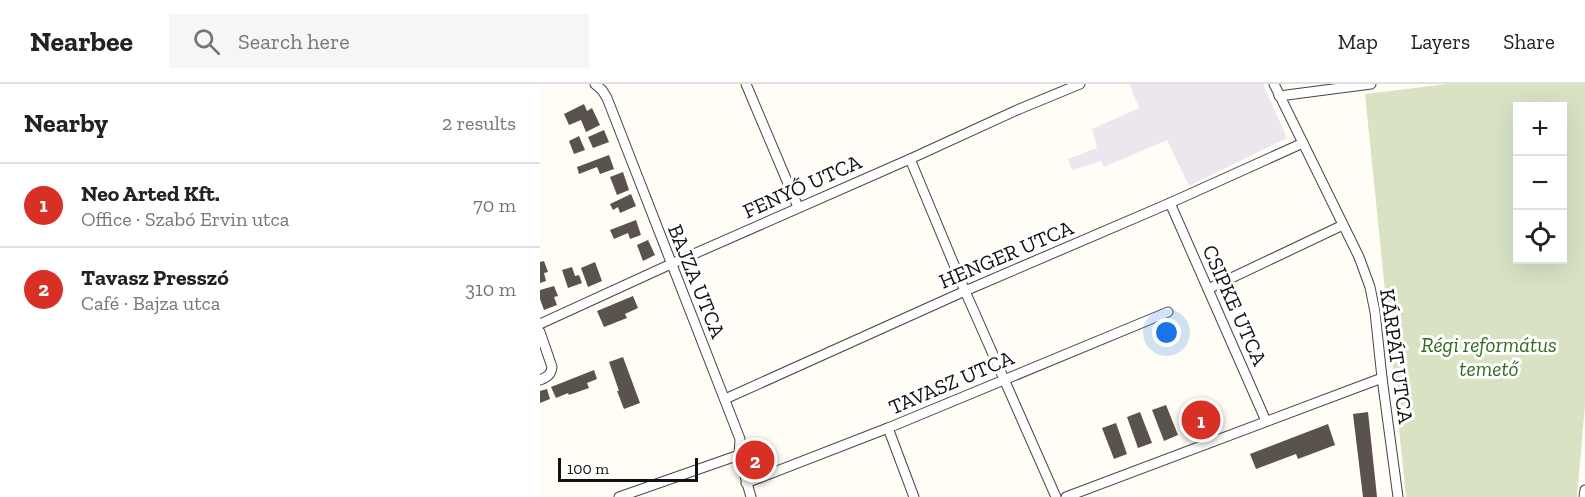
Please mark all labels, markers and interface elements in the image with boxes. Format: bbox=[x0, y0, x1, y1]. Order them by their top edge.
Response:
search box bbox=[169, 14, 589, 68]
text: Nearbee bbox=[30, 25, 133, 58]
icon: search bbox=[190, 25, 223, 58]
text: Search here bbox=[238, 28, 350, 55]
text: Map bbox=[1338, 29, 1378, 54]
text: Layers bbox=[1411, 29, 1470, 54]
text: Share bbox=[1503, 29, 1555, 54]
map controls bbox=[1513, 102, 1567, 264]
button: + bbox=[1513, 102, 1567, 156]
text: Nearby bbox=[24, 107, 108, 139]
text: 2 results bbox=[442, 111, 516, 135]
street label: FENYŐ UTCA bbox=[739, 149, 865, 223]
button: − bbox=[1513, 156, 1567, 210]
text: Neo Arted Kft. bbox=[81, 180, 220, 207]
text: 1 bbox=[39, 193, 48, 217]
text: 70 m bbox=[473, 193, 516, 217]
text: Office · Szabó Ervin utca bbox=[81, 207, 289, 231]
button: locate bbox=[1513, 210, 1567, 264]
street label: HENGER UTCA bbox=[935, 214, 1077, 293]
street label: BAJZA UTCA bbox=[663, 220, 731, 342]
street label: CSIPKE UTCA bbox=[1197, 241, 1273, 369]
text: Tavasz Presszó bbox=[81, 264, 229, 291]
text: 2 bbox=[38, 277, 49, 301]
text: 310 m bbox=[465, 277, 516, 301]
street label: KÁRPÁT UTCA bbox=[1375, 287, 1419, 425]
text: Café · Bajza utca bbox=[81, 291, 220, 315]
your location bbox=[1152, 318, 1181, 347]
park label: Régi református temető bbox=[1421, 332, 1557, 381]
street label: TAVASZ UTCA bbox=[885, 344, 1017, 420]
pin: 1 bbox=[1182, 398, 1220, 442]
pin: 2 bbox=[736, 438, 774, 482]
scale bar bbox=[558, 455, 698, 482]
text: 100 m bbox=[567, 459, 609, 478]

